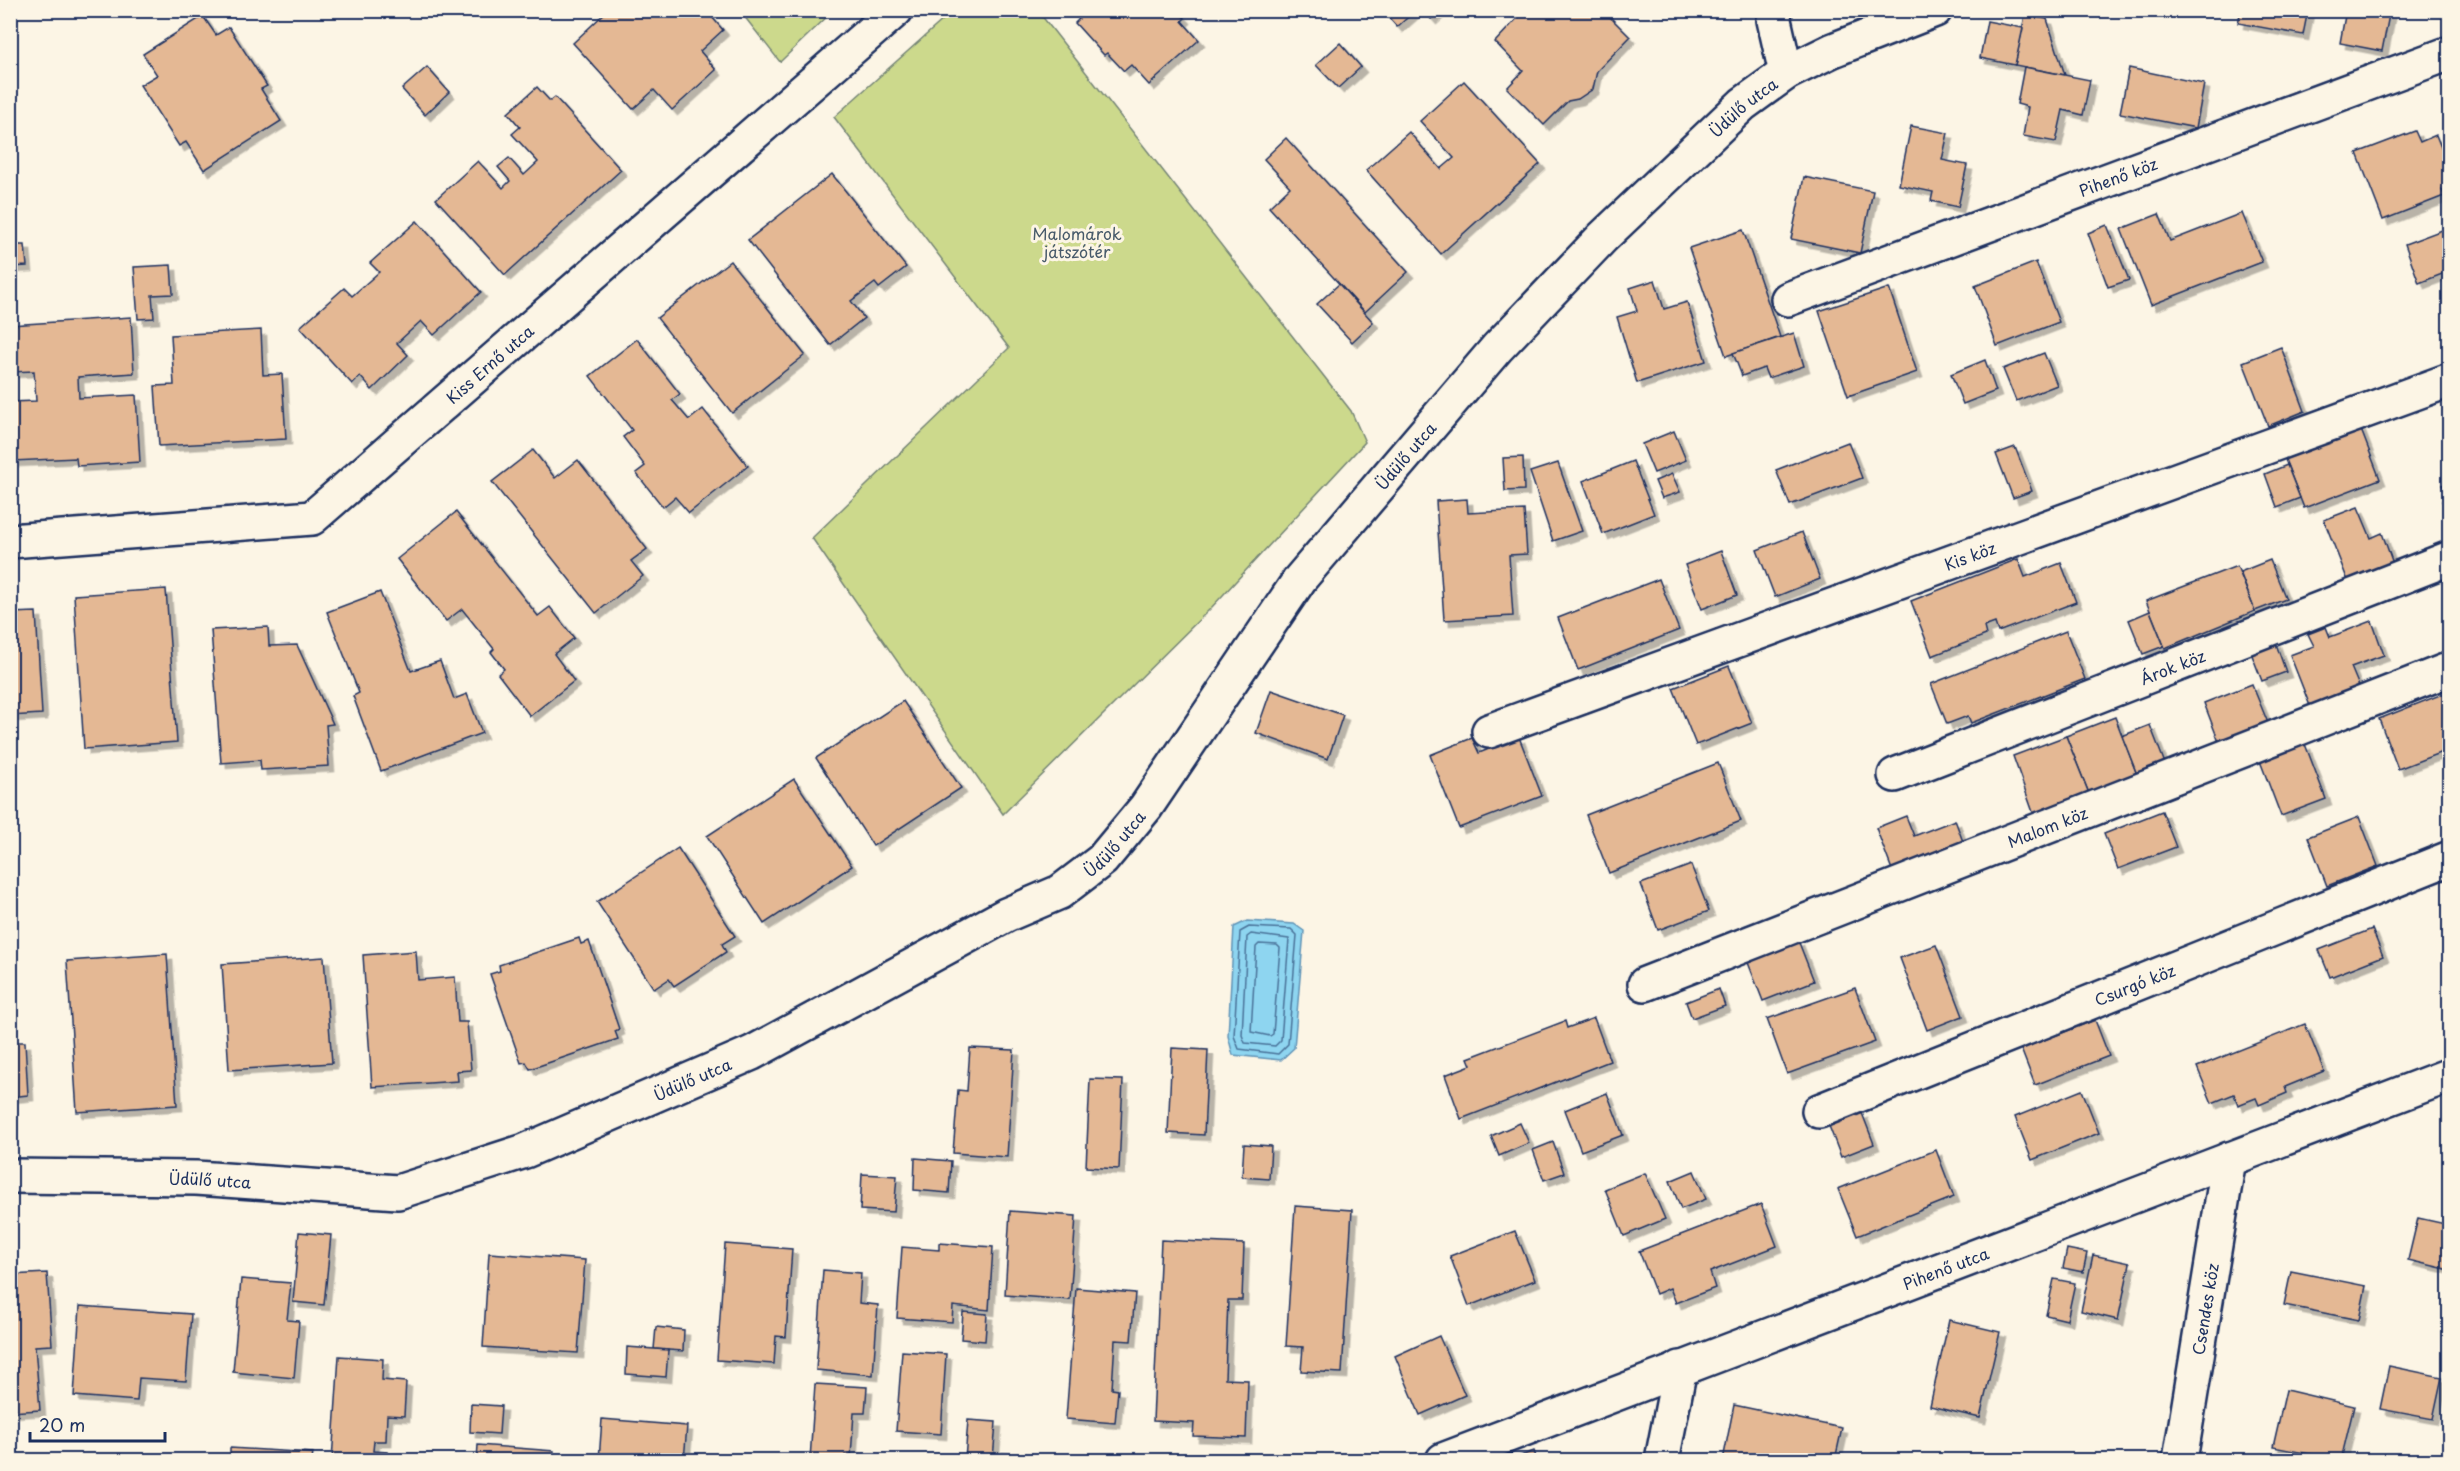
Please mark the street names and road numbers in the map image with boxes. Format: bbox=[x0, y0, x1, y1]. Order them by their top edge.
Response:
street label: Üdülő utca bbox=[1703, 71, 1782, 142]
street label: Pihenő köz bbox=[2075, 151, 2161, 202]
street label: Kiss Ernő utca bbox=[440, 319, 539, 409]
street label: Üdülő utca bbox=[1369, 416, 1441, 495]
street label: Kis köz bbox=[1941, 535, 1999, 576]
street label: Árok köz bbox=[2136, 643, 2209, 690]
street label: Malom köz bbox=[2004, 800, 2091, 853]
street label: Üdülő utca bbox=[1078, 805, 1151, 882]
street label: Csurgó köz bbox=[2091, 957, 2179, 1011]
street label: Üdülő utca bbox=[649, 1051, 735, 1106]
street label: Üdülő utca bbox=[169, 1166, 252, 1194]
street label: Pihenő utca bbox=[1899, 1240, 1992, 1295]
street label: Csendes köz bbox=[2185, 1261, 2224, 1357]

